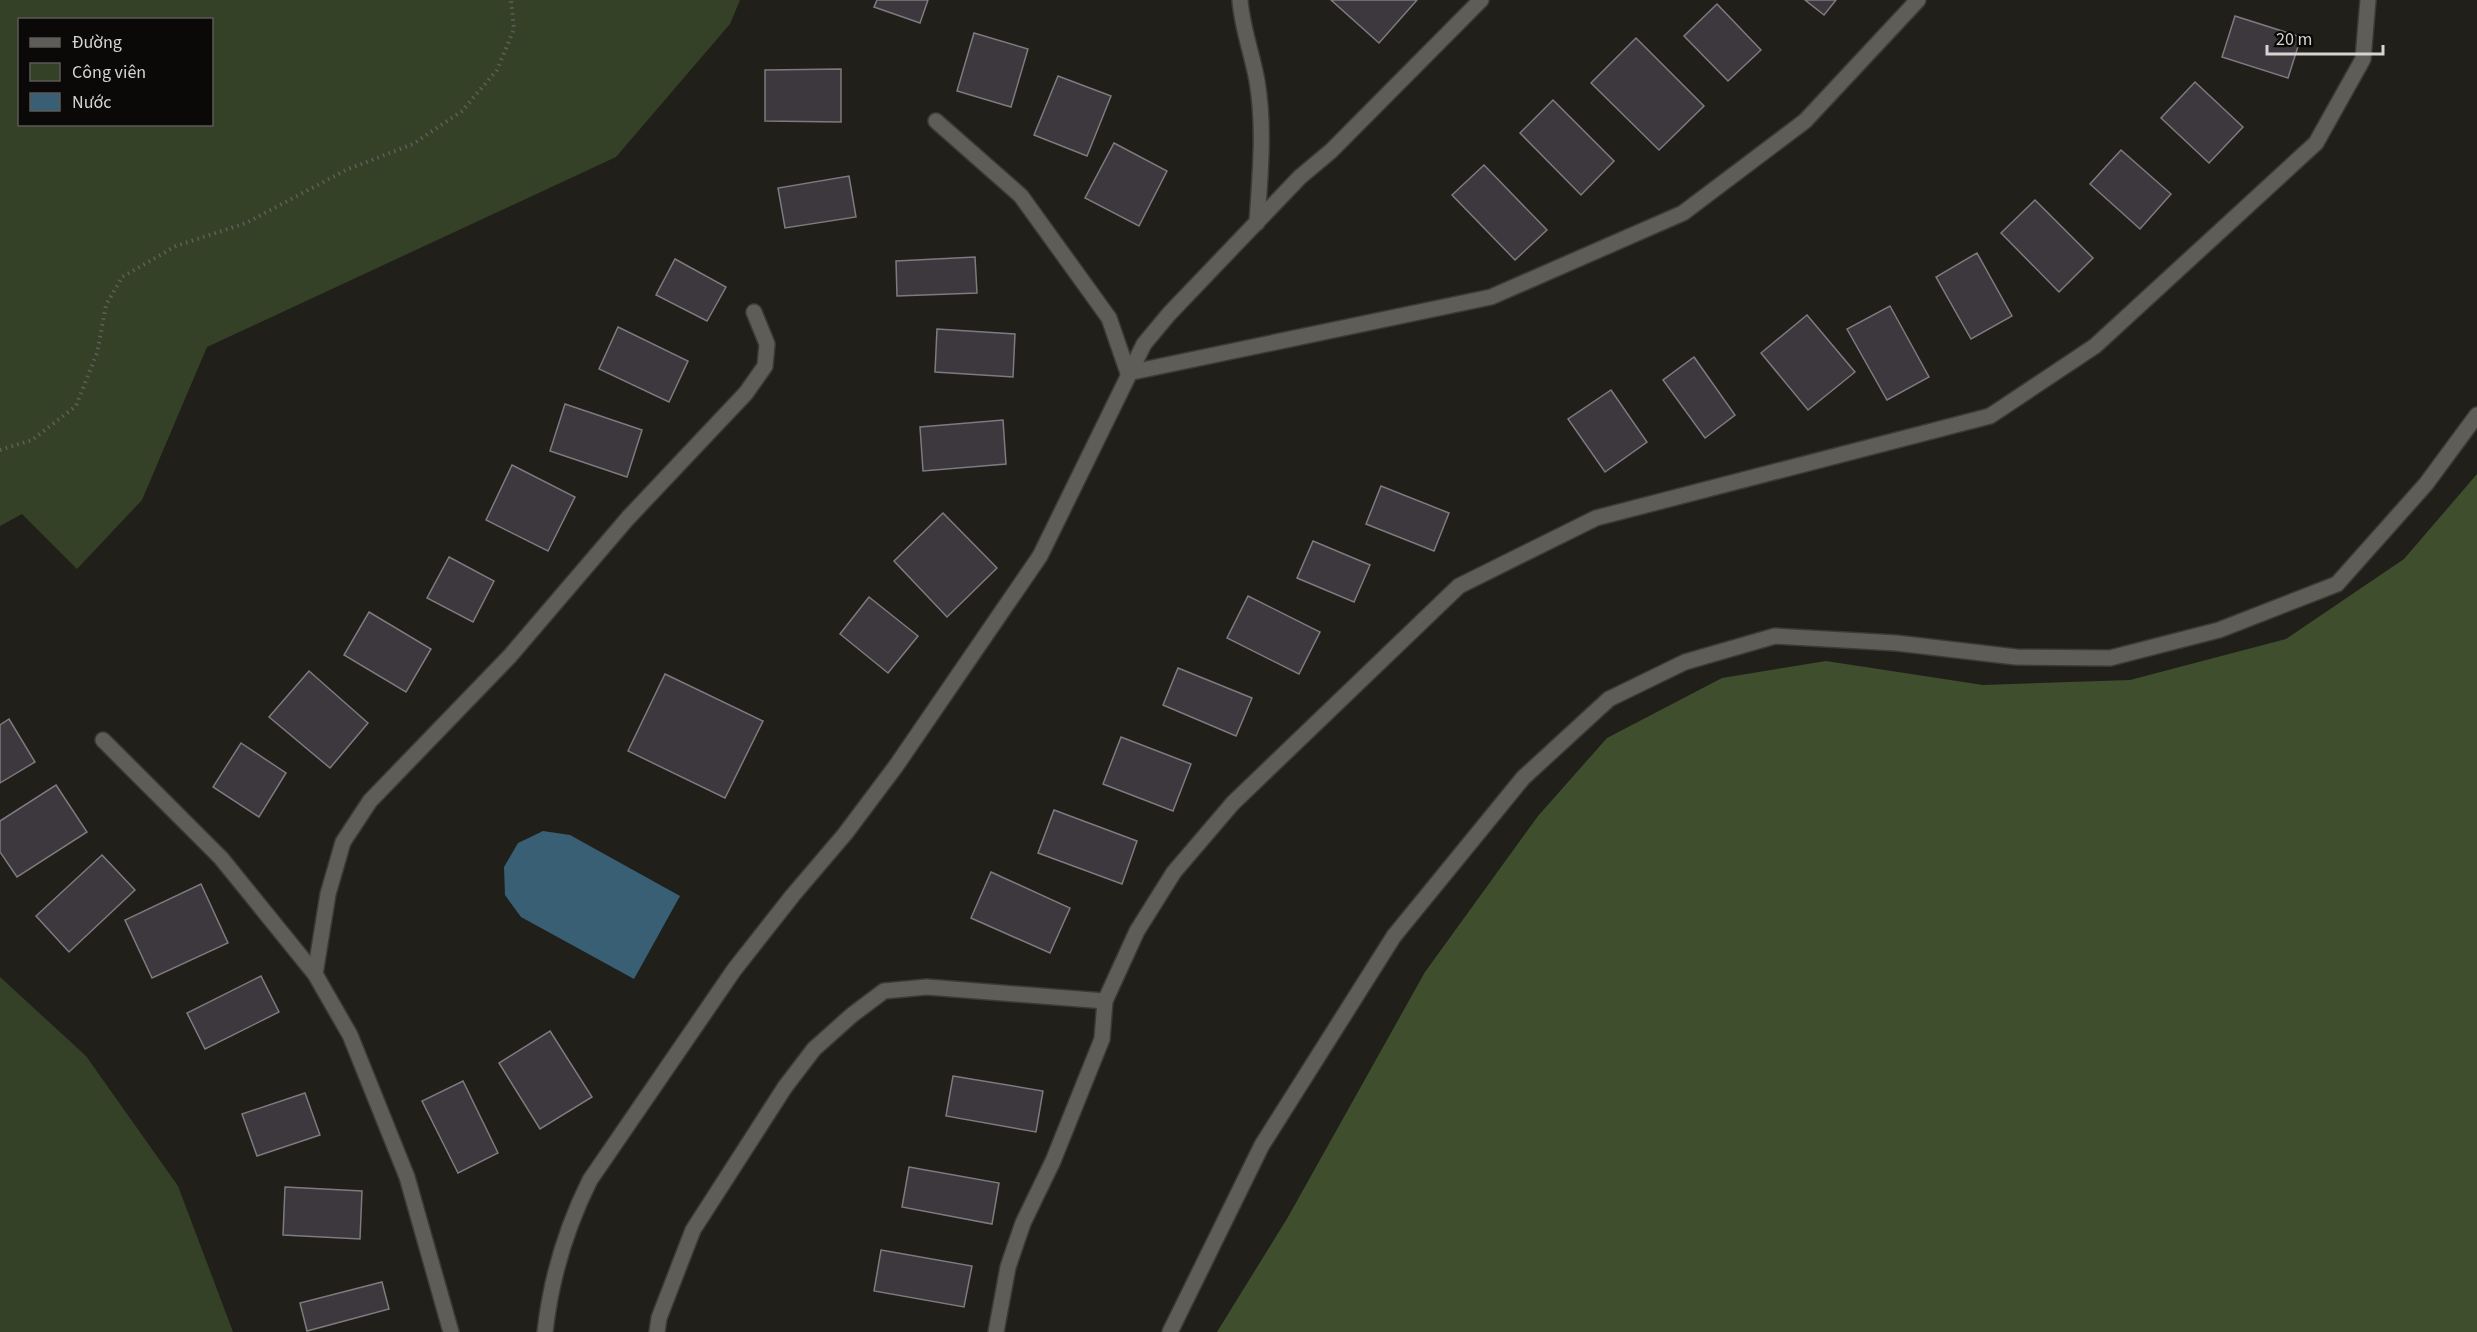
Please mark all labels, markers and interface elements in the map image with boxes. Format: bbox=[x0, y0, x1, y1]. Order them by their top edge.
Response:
legend bbox=[18, 18, 213, 126]
scale bar bbox=[2267, 18, 2382, 56]
text: 20 m bbox=[2276, 27, 2312, 52]
text: Đường bbox=[72, 30, 122, 55]
text: Công viên bbox=[72, 60, 146, 85]
text: Nước bbox=[72, 90, 111, 115]

